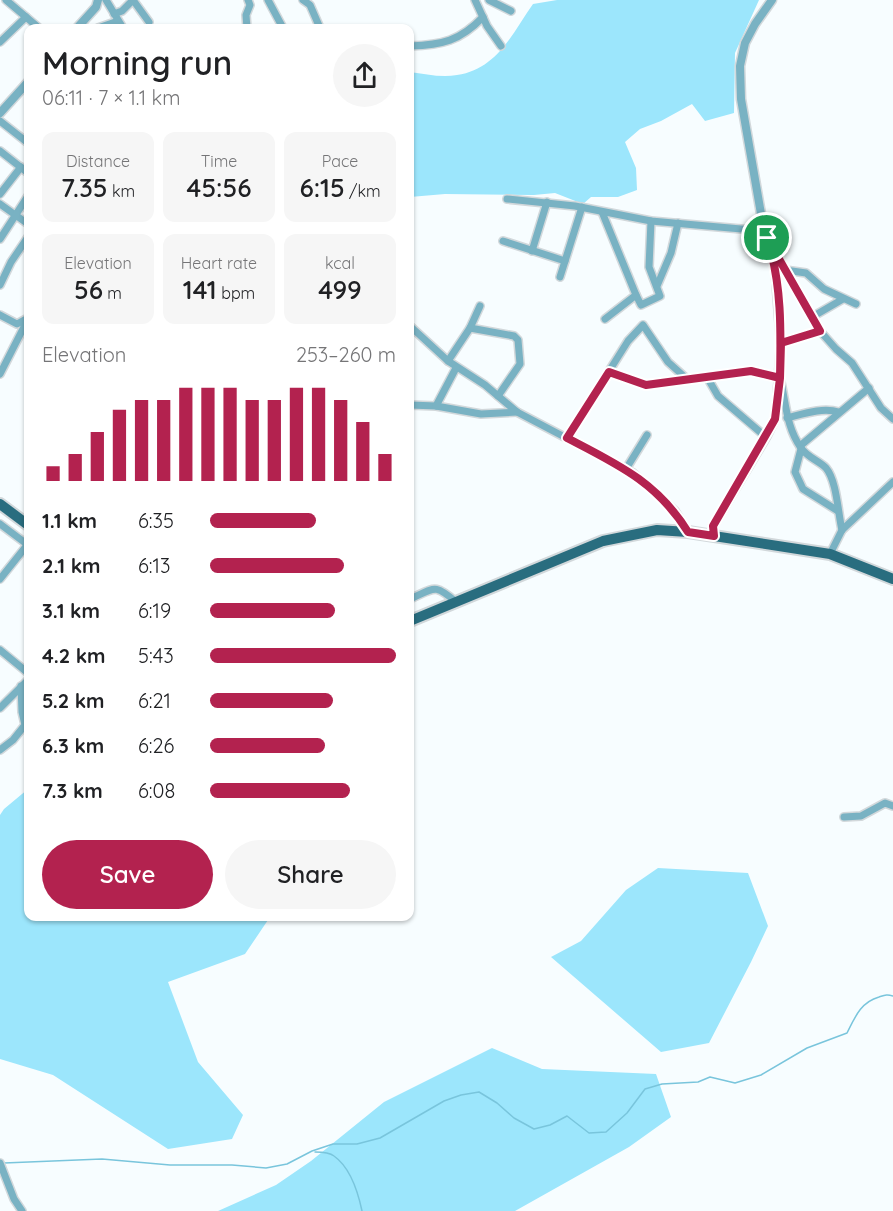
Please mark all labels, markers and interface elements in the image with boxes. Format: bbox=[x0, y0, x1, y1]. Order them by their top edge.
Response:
text: Morning run bbox=[42, 42, 232, 83]
button: share bbox=[333, 44, 396, 107]
text: 06:11 · 7 × 1.1 km bbox=[42, 85, 180, 110]
text: Distance bbox=[66, 151, 130, 171]
text: Time bbox=[201, 151, 237, 171]
text: Pace bbox=[322, 151, 358, 171]
text: 7.35 bbox=[61, 171, 108, 204]
text: 45:56 bbox=[187, 171, 251, 204]
text: 6:15 bbox=[299, 171, 345, 204]
text: km bbox=[108, 181, 135, 201]
text: /km bbox=[345, 181, 381, 201]
pin bbox=[741, 212, 792, 263]
icon: arrive bbox=[750, 221, 783, 254]
text: Elevation bbox=[64, 253, 132, 273]
text: Heart rate bbox=[181, 253, 257, 273]
text: kcal bbox=[325, 253, 355, 273]
text: 56 bbox=[74, 273, 103, 306]
text: 141 bbox=[183, 273, 217, 306]
text: 499 bbox=[318, 273, 362, 306]
text: m bbox=[103, 283, 122, 303]
text: bpm bbox=[217, 283, 255, 303]
text: Elevation bbox=[42, 342, 126, 367]
text: 253–260 m bbox=[296, 342, 396, 367]
text: 1.1 km bbox=[42, 508, 97, 533]
text: 6:35 bbox=[138, 508, 174, 533]
text: 2.1 km bbox=[42, 553, 101, 578]
text: 6:13 bbox=[138, 553, 170, 578]
text: 3.1 km bbox=[42, 598, 100, 623]
text: 6:19 bbox=[138, 598, 171, 623]
text: 4.2 km bbox=[42, 643, 106, 668]
text: 5:43 bbox=[138, 643, 174, 668]
text: 5.2 km bbox=[42, 688, 105, 713]
text: 6:21 bbox=[138, 688, 171, 713]
text: 6.3 km bbox=[42, 733, 104, 758]
text: 6:26 bbox=[138, 733, 174, 758]
text: 7.3 km bbox=[42, 778, 103, 803]
text: 6:08 bbox=[138, 778, 175, 803]
button: Save bbox=[42, 840, 213, 909]
button: Share bbox=[225, 840, 396, 909]

